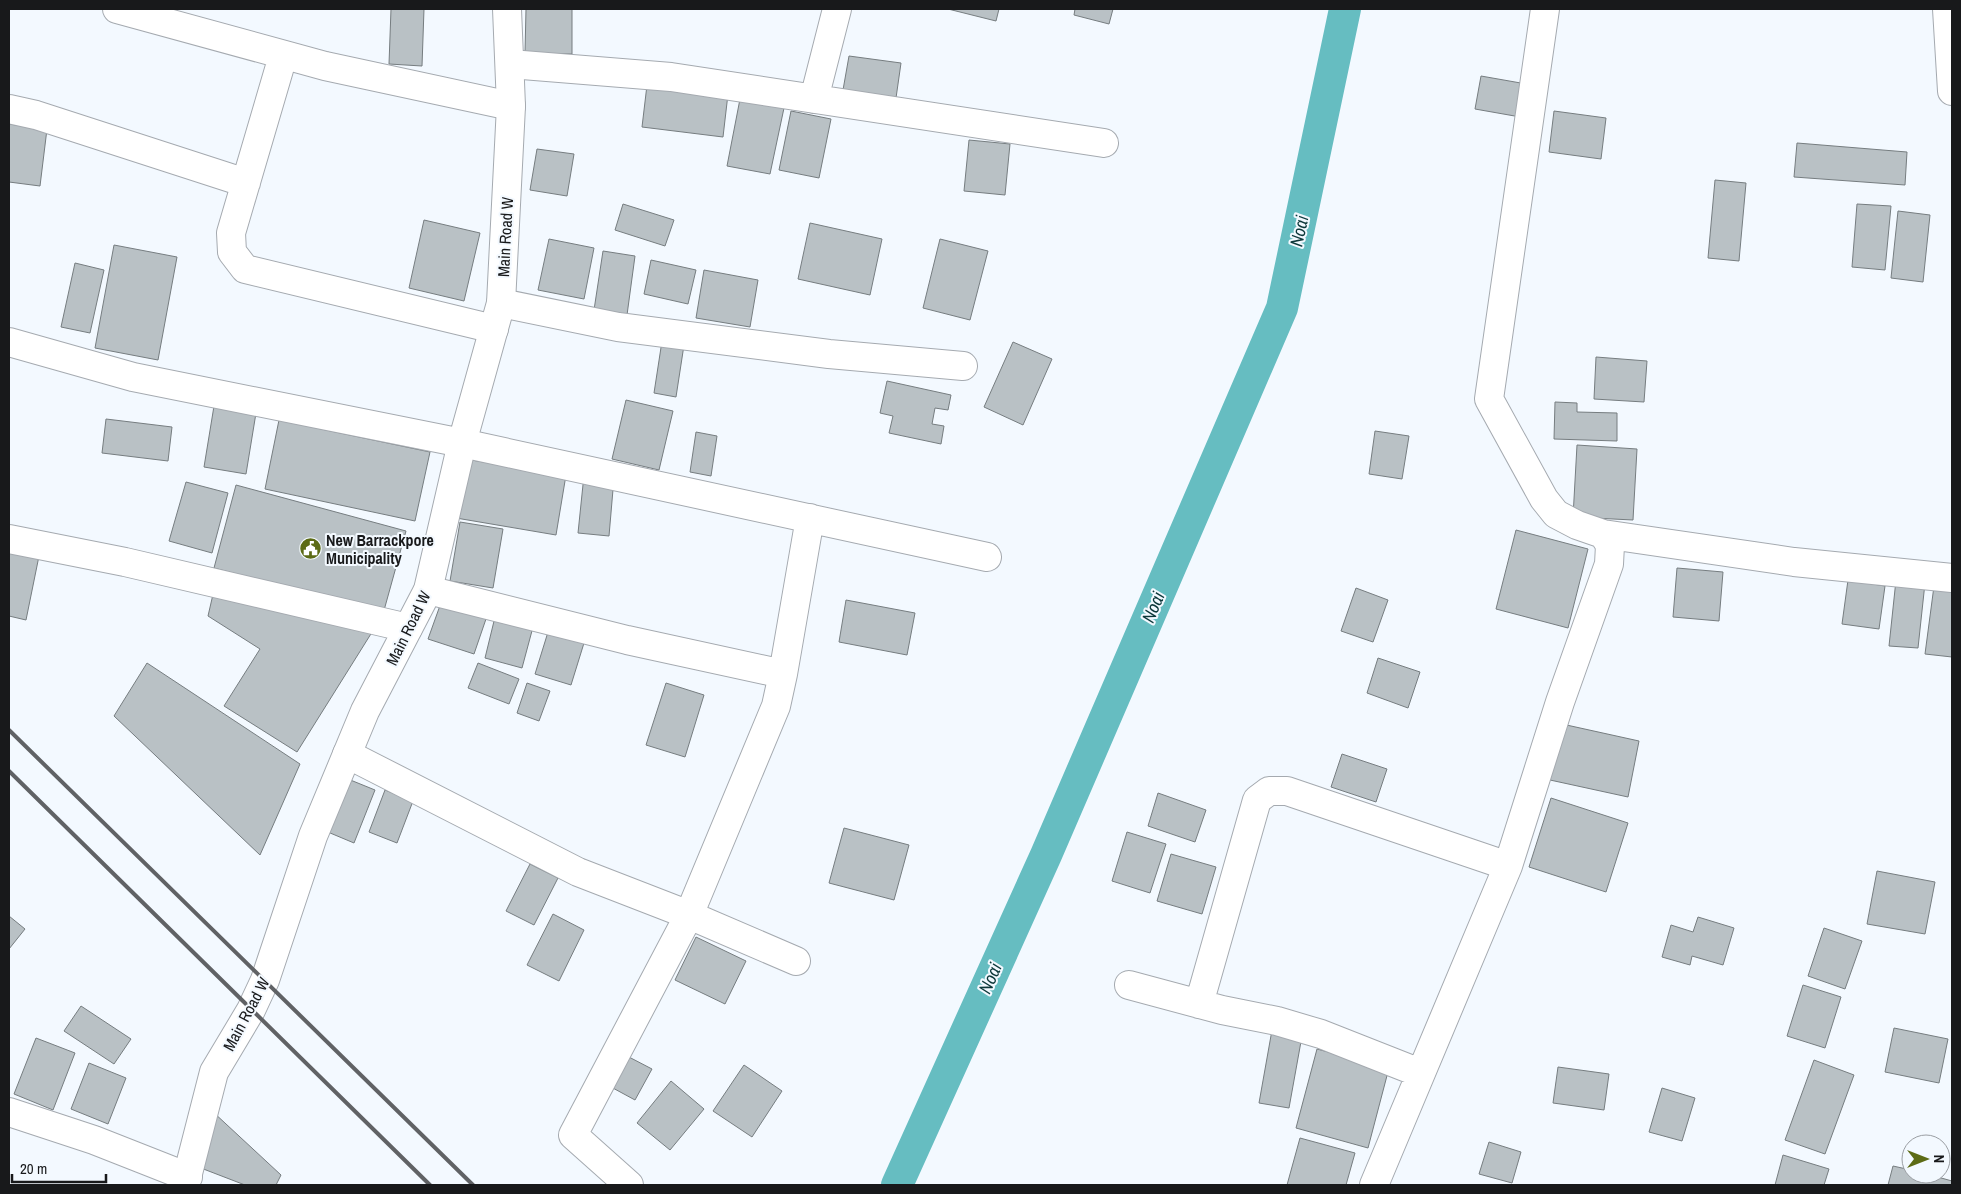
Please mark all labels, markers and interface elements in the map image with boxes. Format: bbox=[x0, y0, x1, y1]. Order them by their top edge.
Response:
street label: Main Road W bbox=[492, 196, 518, 278]
water label: Noai bbox=[1284, 213, 1314, 249]
place label: New Barrackpore Municipality bbox=[326, 529, 434, 569]
public building icon: New Barrackpore Municipality bbox=[298, 537, 322, 561]
street label: Main Road W bbox=[381, 587, 436, 669]
water label: Noai bbox=[1135, 588, 1171, 626]
water label: Noai bbox=[972, 959, 1008, 997]
street label: Main Road W bbox=[217, 973, 275, 1055]
north arrow bbox=[1901, 1134, 1951, 1184]
scale bar bbox=[12, 1152, 106, 1184]
text: N bbox=[1930, 1155, 1948, 1163]
text: 20 m bbox=[20, 1158, 47, 1179]

